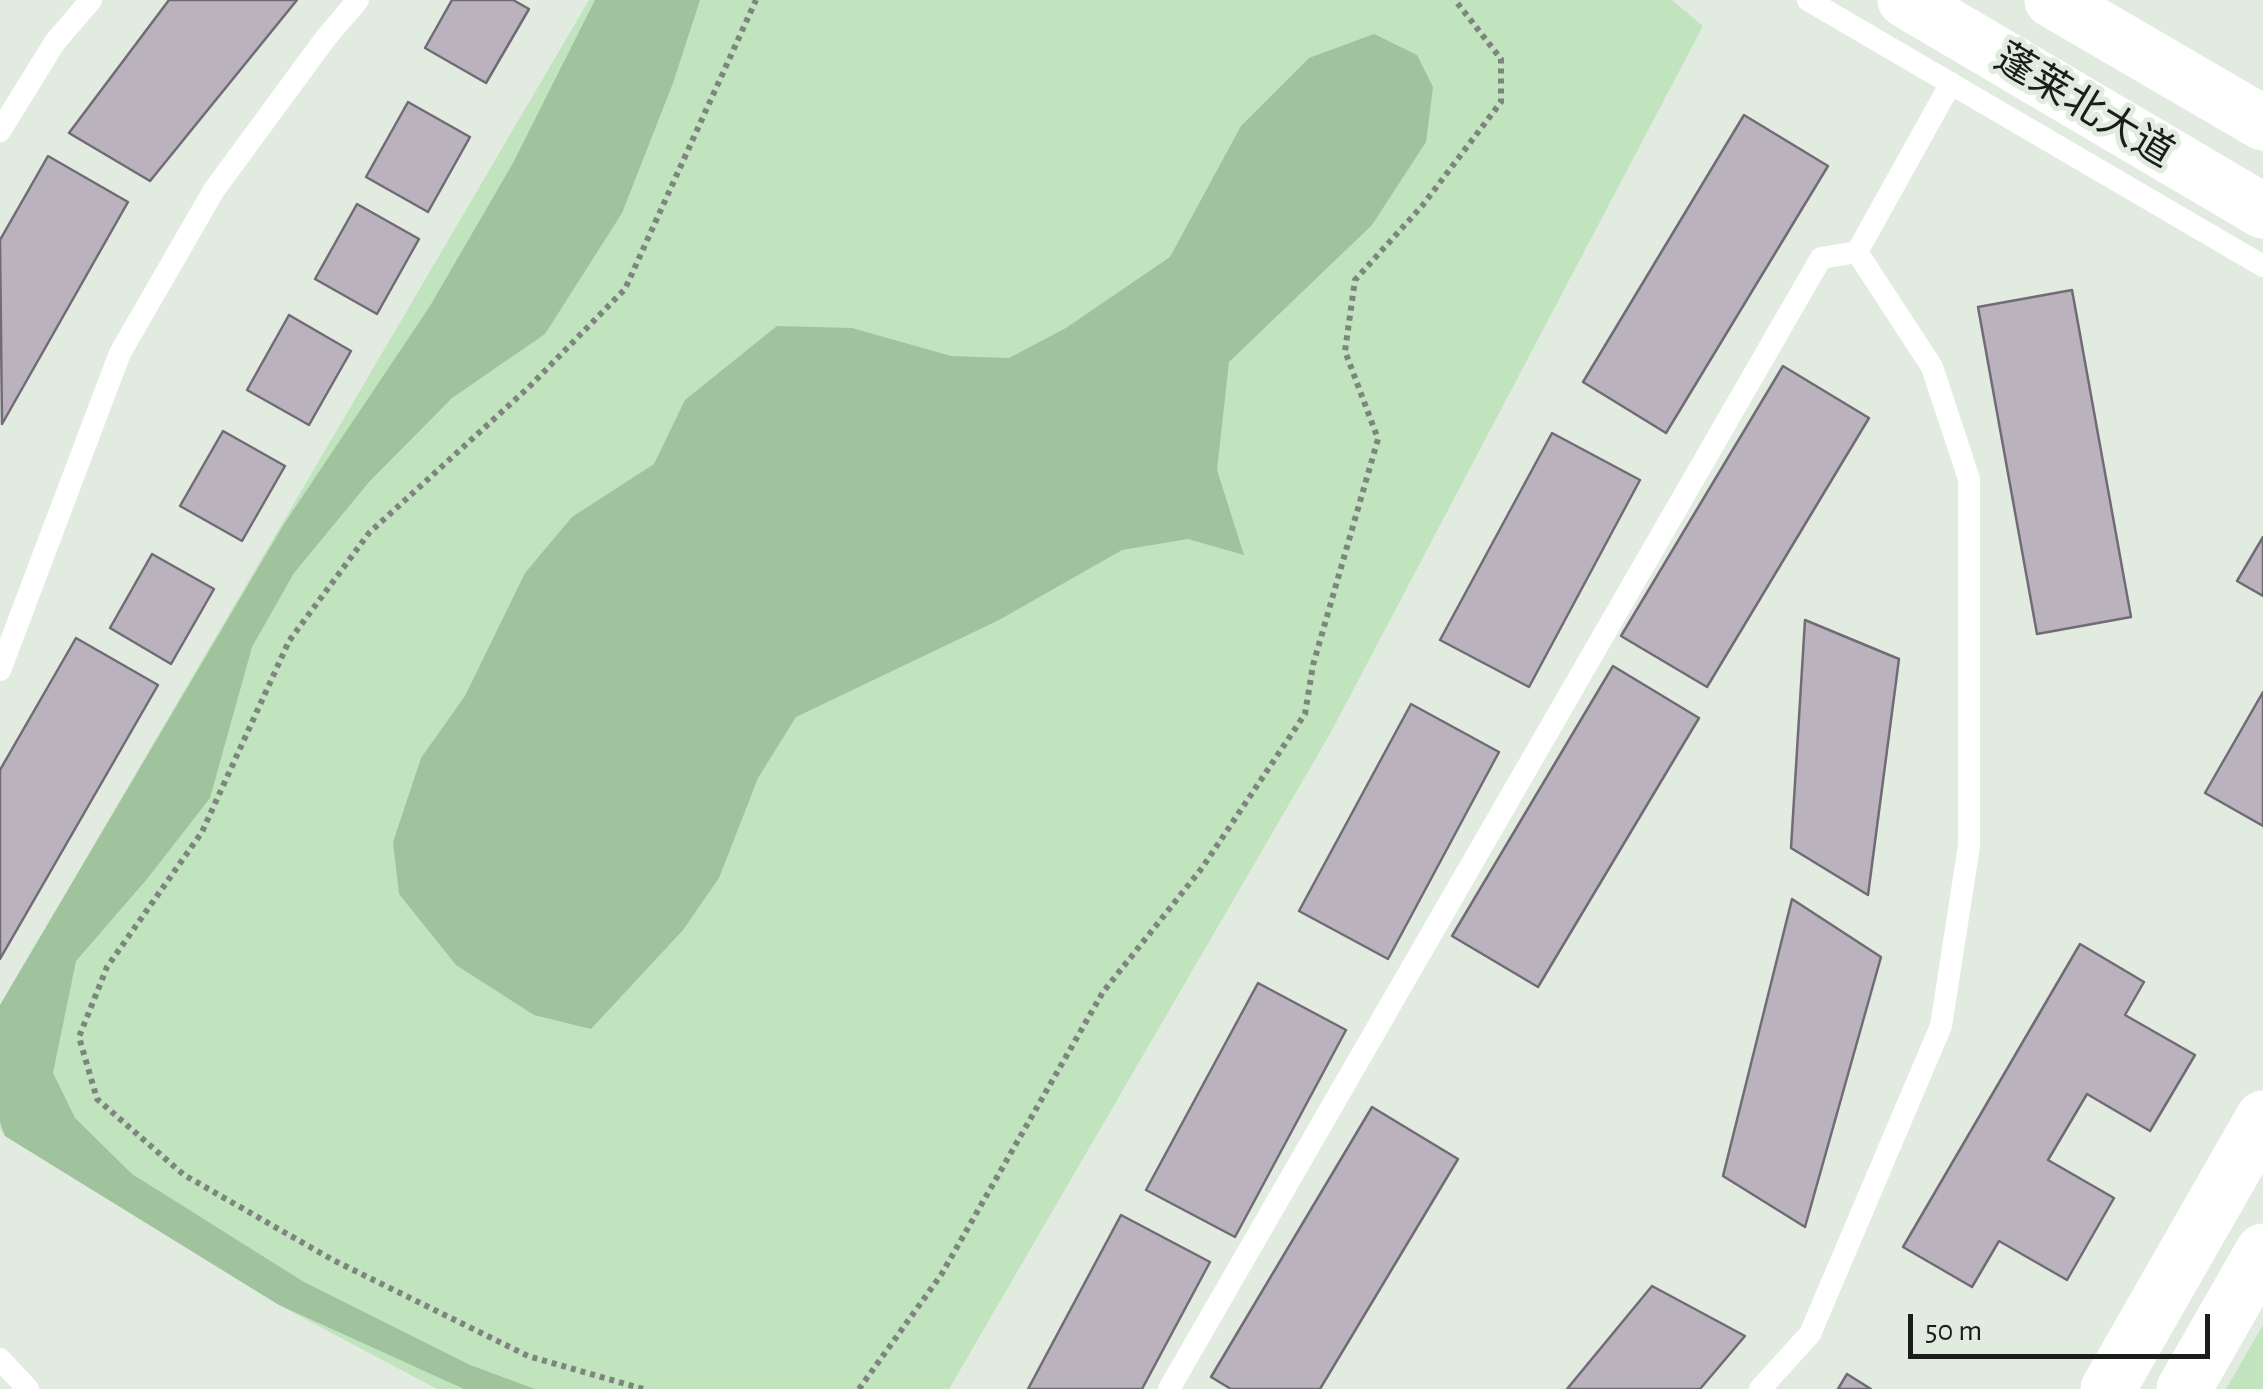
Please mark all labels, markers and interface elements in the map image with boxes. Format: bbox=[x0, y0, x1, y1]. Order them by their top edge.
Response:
street label: 蓬莱北大道 bbox=[1986, 34, 2182, 178]
scale bar bbox=[1913, 1294, 2216, 1356]
text: 50 m bbox=[1925, 1316, 1982, 1346]

